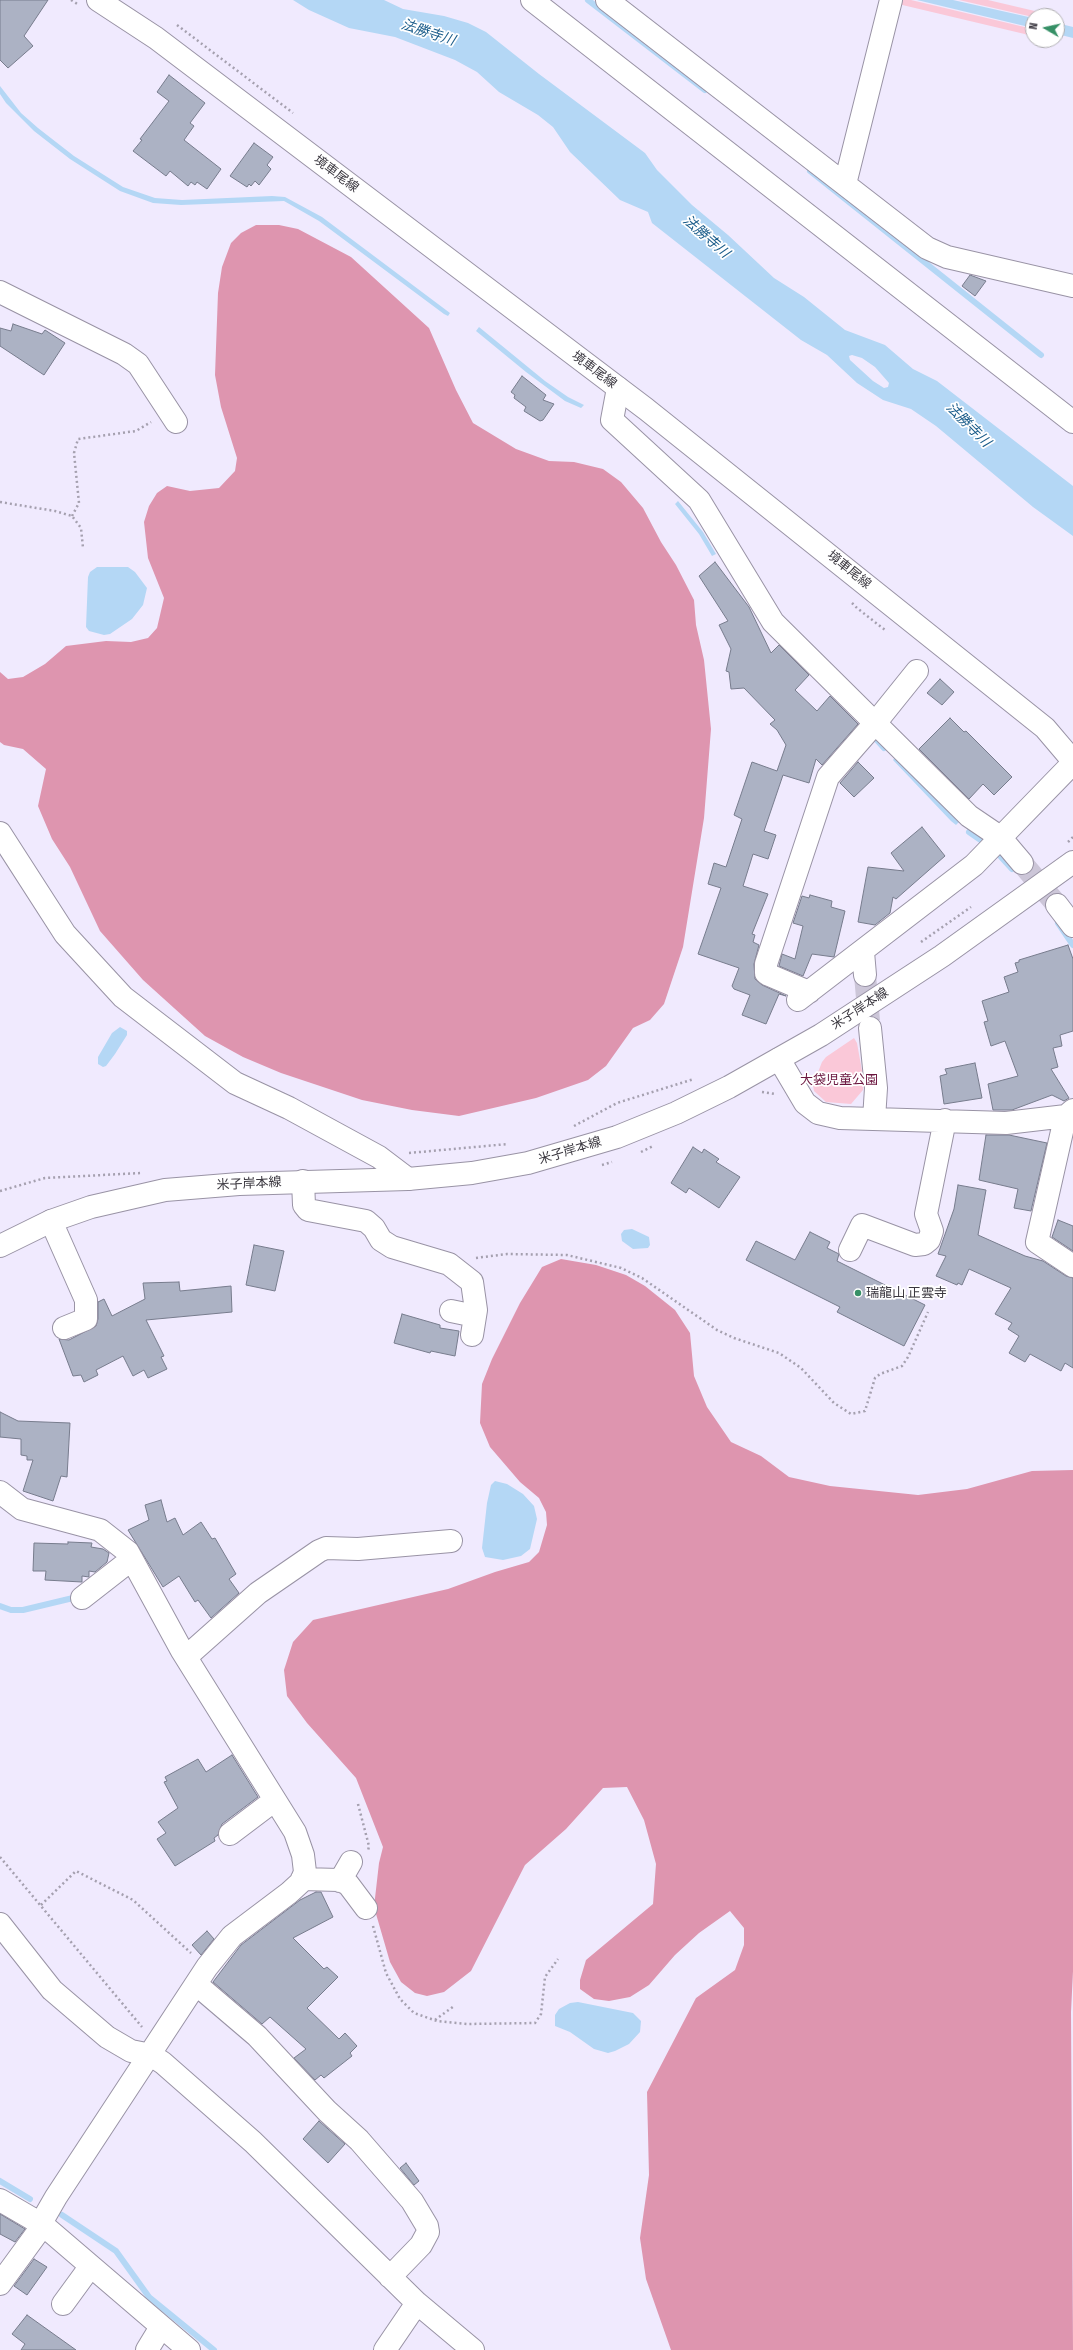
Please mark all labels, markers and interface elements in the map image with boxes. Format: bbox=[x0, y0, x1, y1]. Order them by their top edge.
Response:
north arrow bbox=[1025, 8, 1065, 48]
water label: 法勝寺川 bbox=[399, 16, 457, 50]
text: N bbox=[1027, 22, 1041, 30]
street label: 境車尾線 bbox=[311, 152, 361, 196]
water label: 法勝寺川 bbox=[679, 212, 733, 262]
street label: 境車尾線 bbox=[569, 348, 619, 392]
water label: 法勝寺川 bbox=[942, 399, 994, 451]
street label: 境車尾線 bbox=[824, 548, 874, 592]
street label: 米子岸本線 bbox=[828, 985, 892, 1033]
park label: 大袋児童公園 bbox=[800, 1072, 878, 1088]
street label: 米子岸本線 bbox=[537, 1134, 603, 1168]
street label: 米子岸本線 bbox=[216, 1175, 282, 1193]
place label: 瑞龍山 正雲寺 bbox=[866, 1285, 947, 1301]
marker: 瑞龍山 正雲寺 bbox=[853, 1288, 863, 1298]

